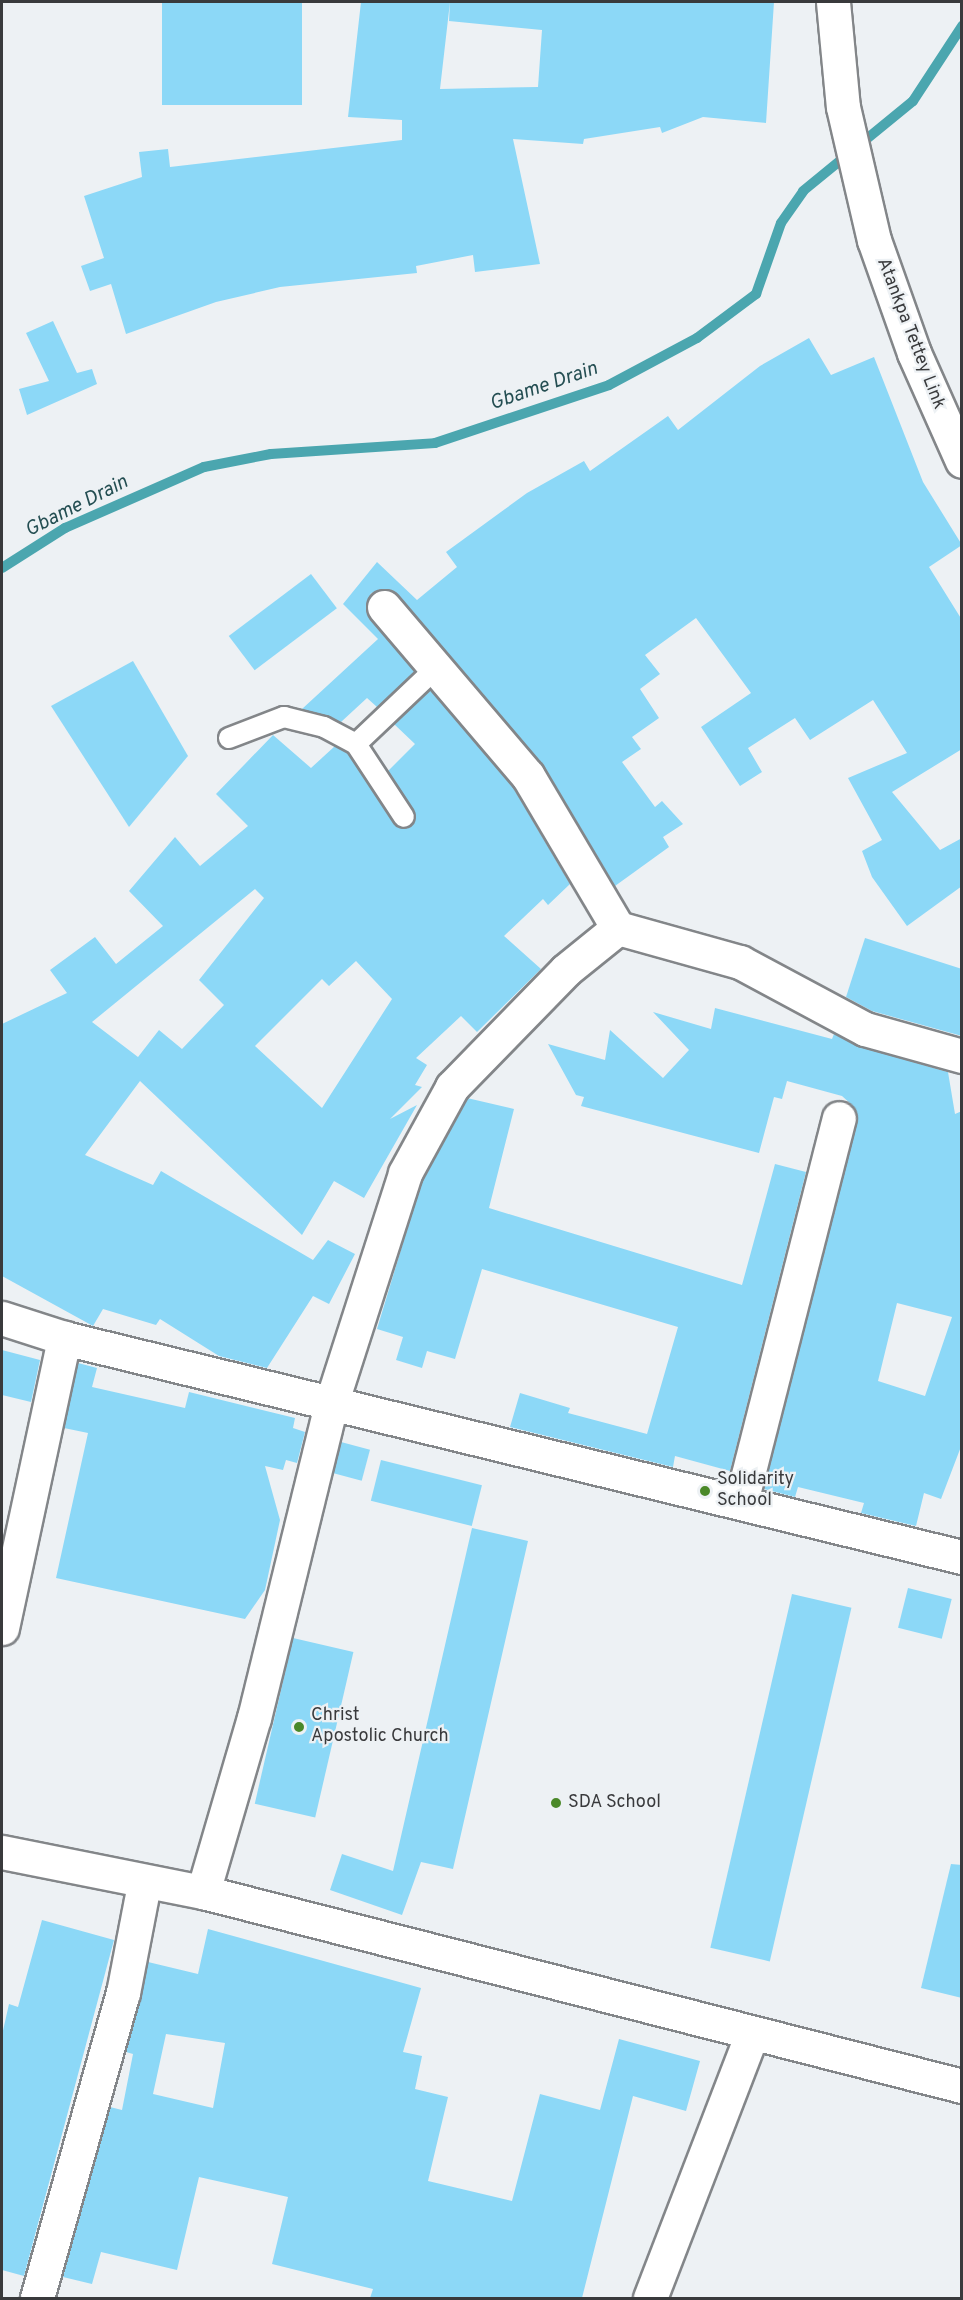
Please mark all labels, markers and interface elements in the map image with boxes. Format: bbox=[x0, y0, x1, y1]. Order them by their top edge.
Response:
street label: Atankpa Tettey Link bbox=[871, 255, 949, 413]
water label: Gbame Drain bbox=[487, 357, 601, 417]
water label: Gbame Drain bbox=[22, 471, 132, 543]
place label: Solidarity School bbox=[717, 1470, 794, 1512]
marker: Solidarity School bbox=[698, 1484, 712, 1498]
place label: Christ Apostolic Church bbox=[311, 1706, 449, 1748]
marker: Christ Apostolic Church bbox=[292, 1720, 306, 1734]
place label: SDA School bbox=[568, 1792, 662, 1814]
marker: SDA School bbox=[549, 1796, 563, 1810]

